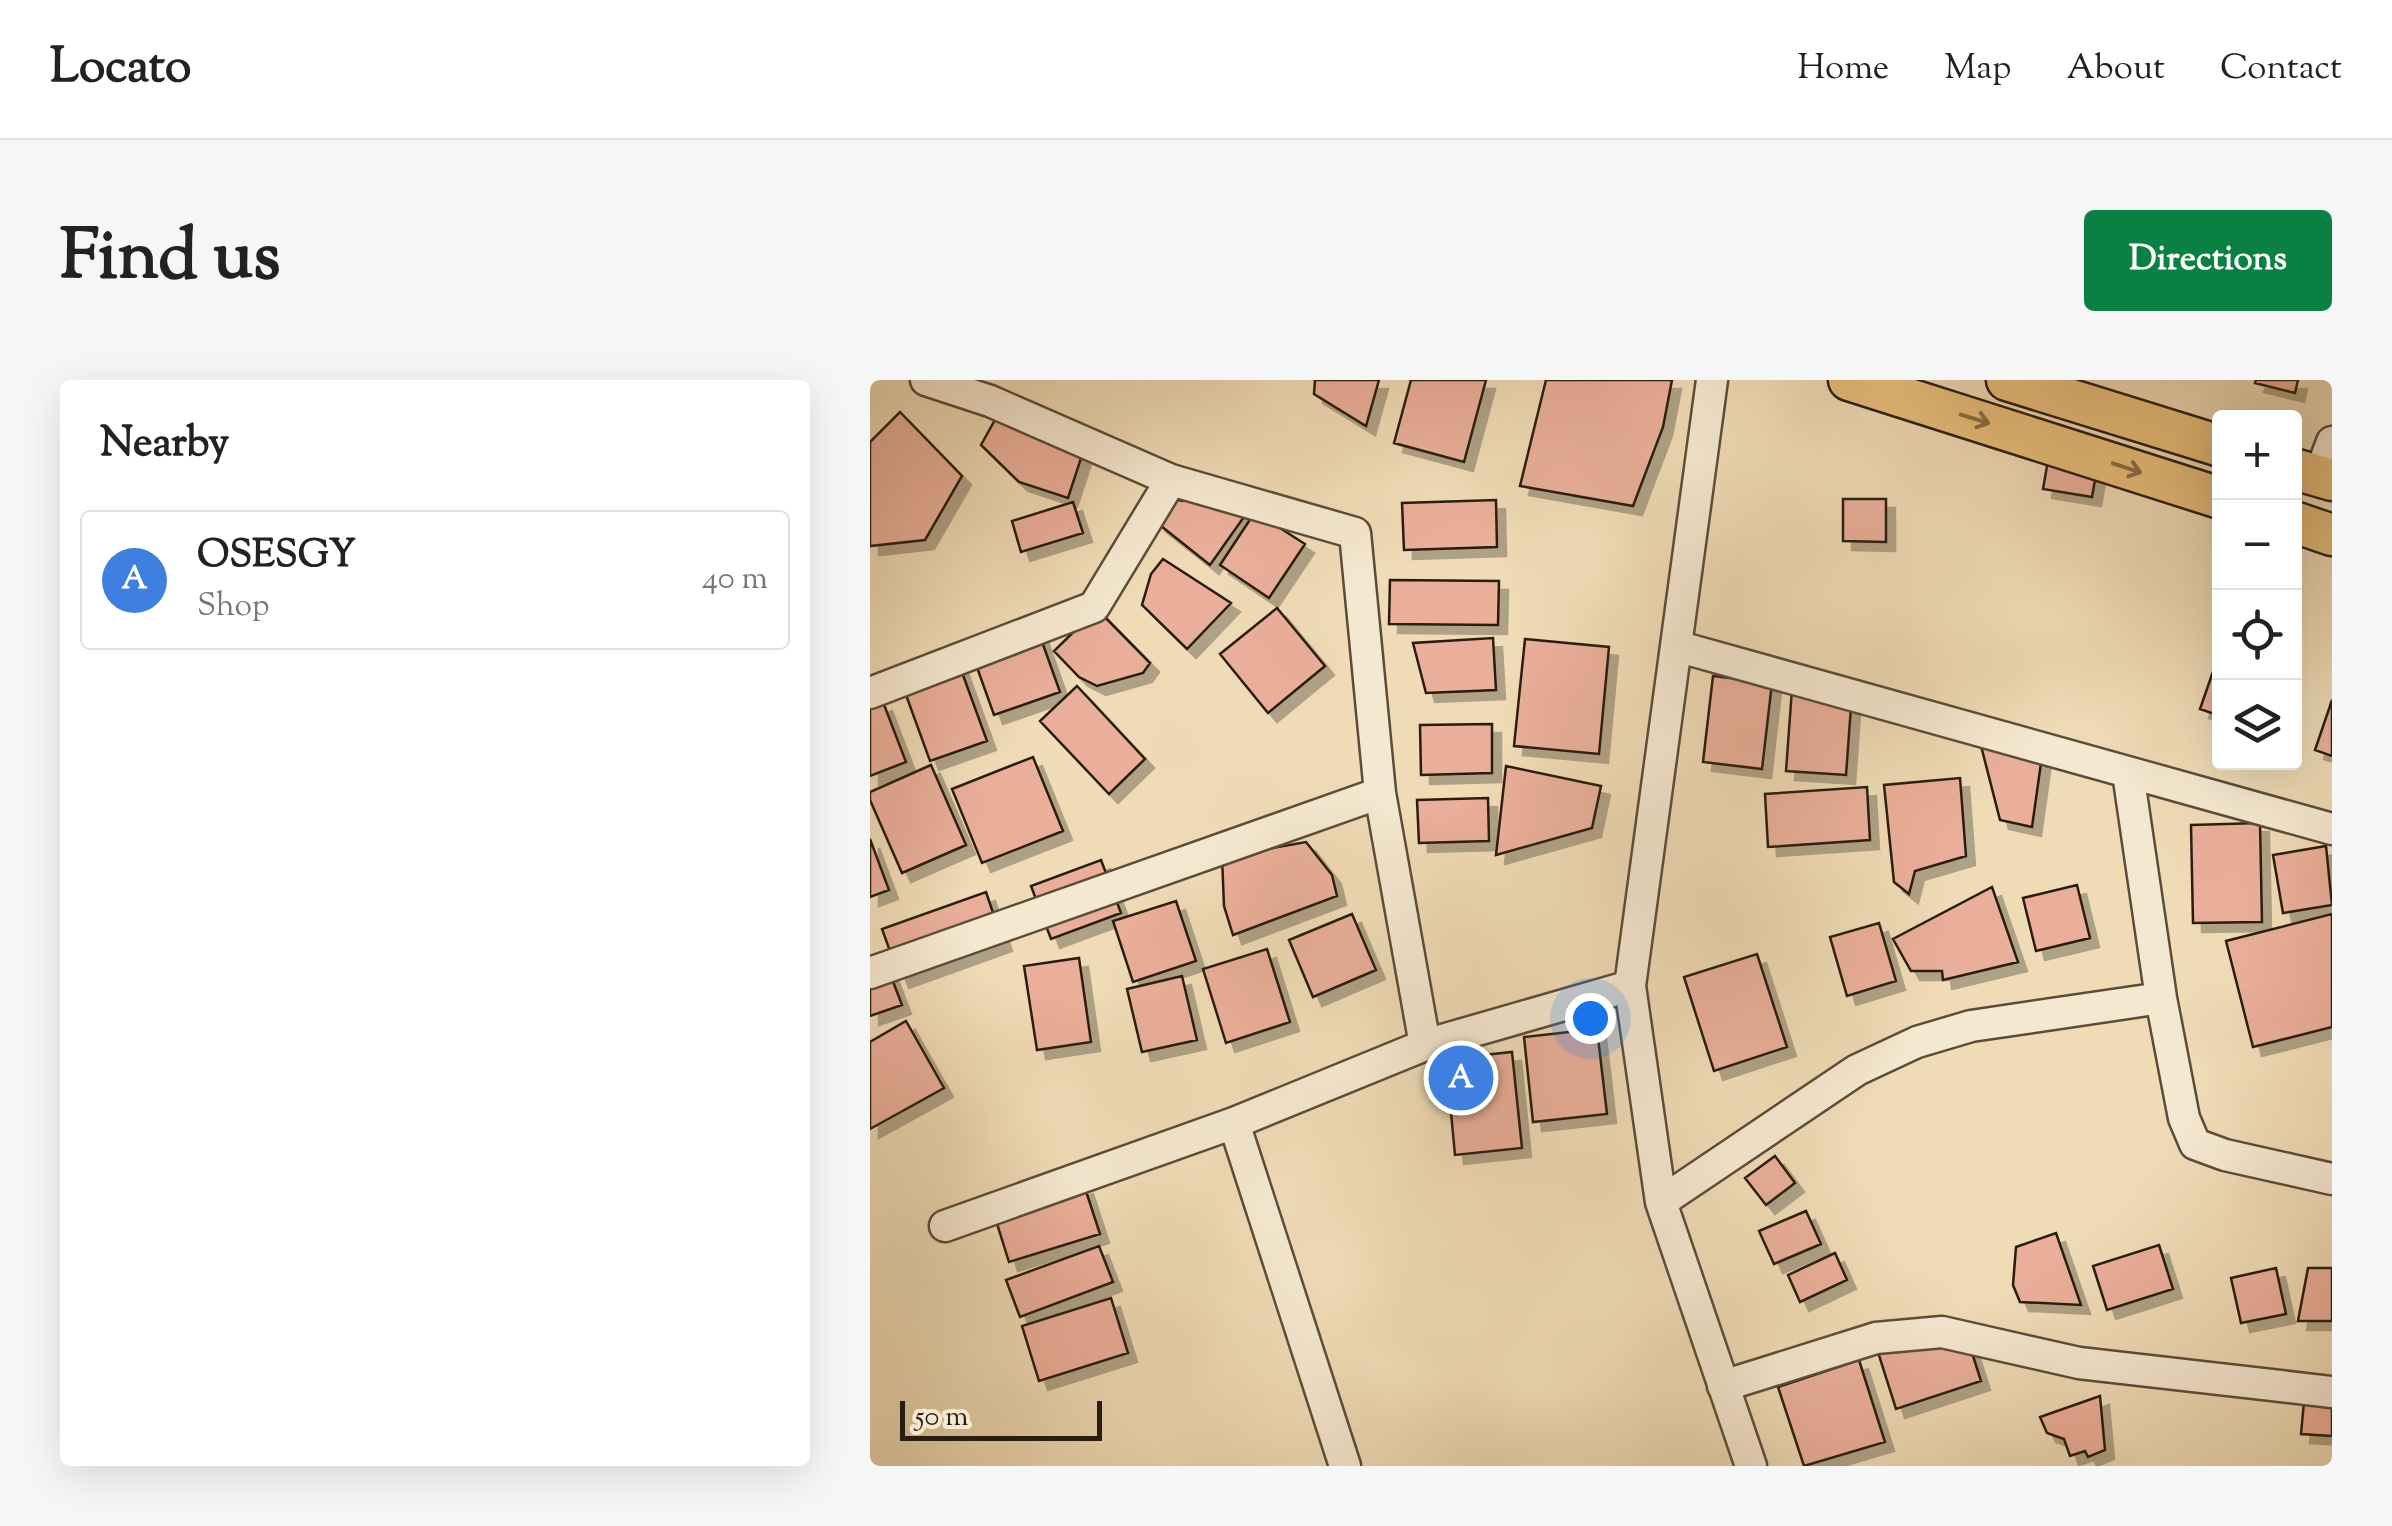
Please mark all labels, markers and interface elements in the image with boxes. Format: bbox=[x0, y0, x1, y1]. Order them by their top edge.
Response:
text: Locato bbox=[50, 35, 191, 104]
text: Home bbox=[1797, 44, 1889, 95]
text: Map bbox=[1944, 44, 2012, 95]
text: About bbox=[2067, 44, 2165, 95]
text: Contact bbox=[2220, 44, 2342, 95]
text: Find us bbox=[60, 210, 281, 310]
button: Directions bbox=[2084, 210, 2332, 311]
map controls bbox=[2212, 410, 2302, 770]
button: + bbox=[2212, 410, 2302, 500]
one-way arrow bbox=[1959, 411, 1991, 429]
text: Nearby bbox=[100, 415, 229, 475]
one-way arrow bbox=[2111, 460, 2143, 478]
button: − bbox=[2212, 500, 2302, 590]
text: OSESGY bbox=[197, 530, 356, 584]
text: A bbox=[122, 557, 147, 603]
text: 40 m bbox=[702, 557, 768, 603]
text: Shop bbox=[197, 584, 269, 630]
button: locate bbox=[2212, 590, 2302, 680]
button: layers bbox=[2212, 680, 2302, 770]
your location bbox=[1565, 993, 1616, 1044]
pin: A bbox=[1428, 1040, 1494, 1116]
scale bar bbox=[900, 1396, 1102, 1440]
text: 50 m bbox=[915, 1398, 969, 1438]

